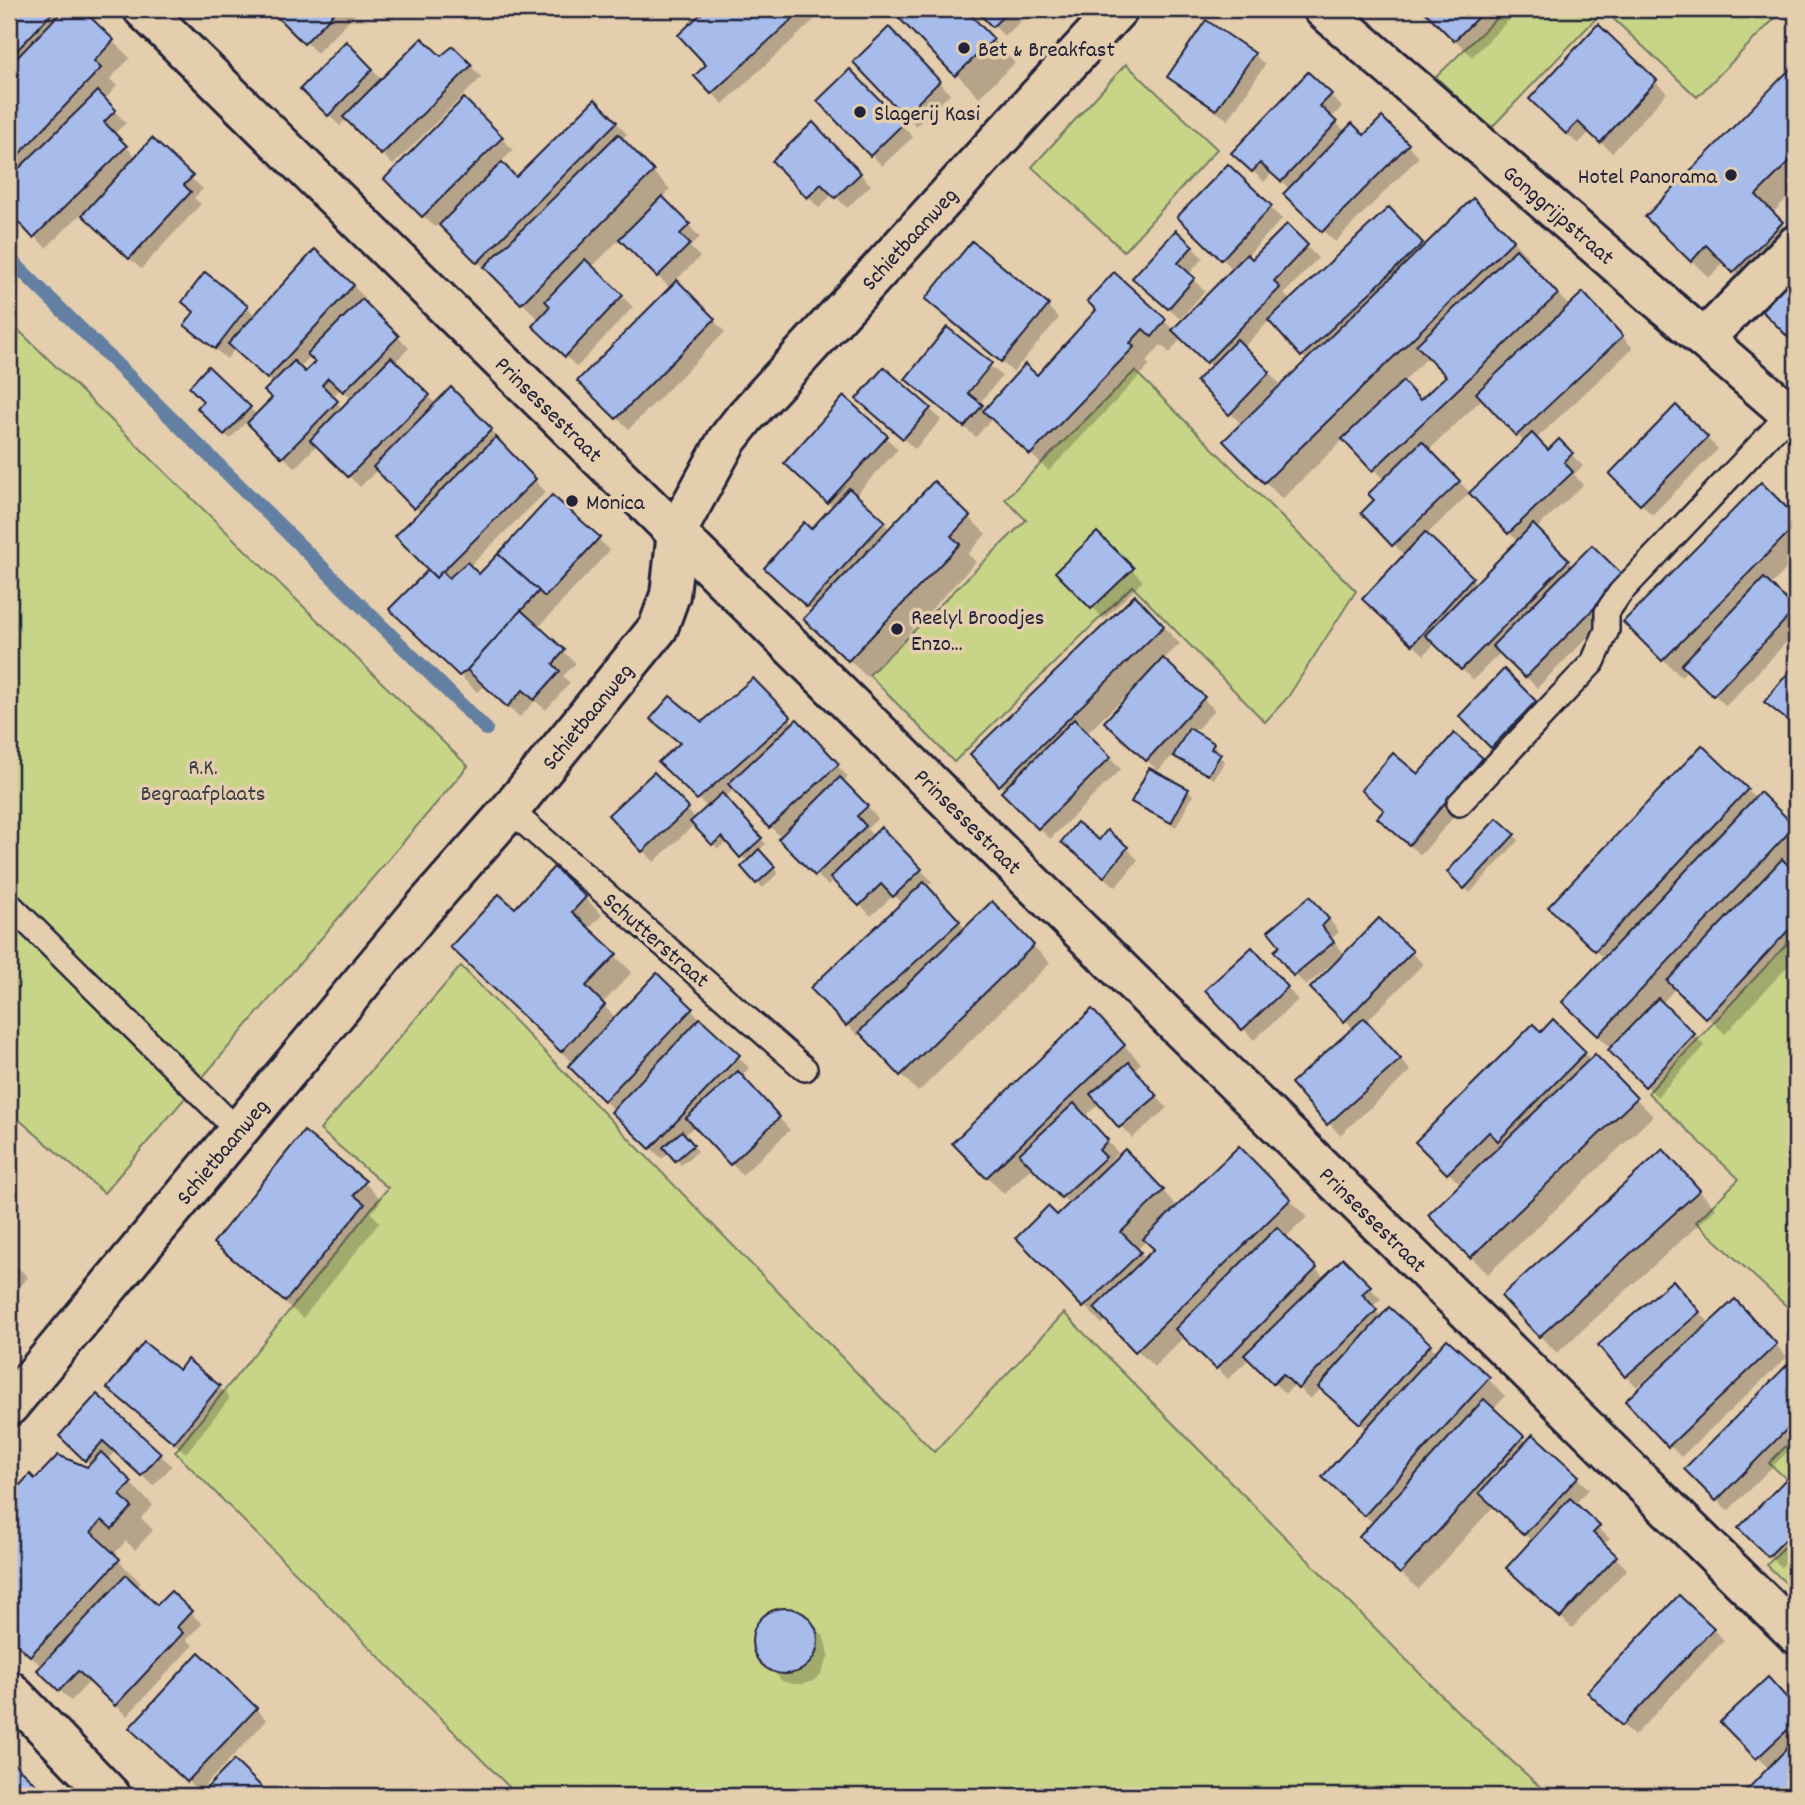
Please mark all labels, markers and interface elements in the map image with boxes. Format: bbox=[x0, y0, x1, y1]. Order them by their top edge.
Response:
place label: Bet & Breakfast bbox=[978, 35, 1115, 68]
marker: Bet & Breakfast bbox=[956, 40, 972, 56]
place label: Slagerij Kasi bbox=[874, 99, 980, 132]
marker: Slagerij Kasi bbox=[852, 104, 868, 120]
street label: Gonggrijpstraat bbox=[1494, 159, 1621, 275]
place label: Hotel Panorama bbox=[1578, 162, 1718, 195]
marker: Hotel Panorama bbox=[1723, 167, 1739, 183]
street label: Schietbaanweg bbox=[855, 181, 967, 300]
street label: Prinsessestraat bbox=[486, 350, 609, 472]
place label: Monica bbox=[586, 488, 646, 521]
marker: Monica bbox=[564, 493, 580, 509]
place label: Reelyl Broodjes Enzo... bbox=[911, 603, 1045, 662]
marker: Reelyl Broodjes Enzo... bbox=[889, 621, 905, 637]
street label: Schietbaanweg bbox=[535, 657, 643, 779]
park label: R.K. Begraafplaats bbox=[140, 753, 266, 812]
street label: Prinsessestraat bbox=[905, 762, 1028, 884]
street label: Schutterstraat bbox=[594, 886, 715, 997]
street label: Schietbaanweg bbox=[170, 1093, 278, 1214]
street label: Prinsessestraat bbox=[1310, 1161, 1433, 1282]

